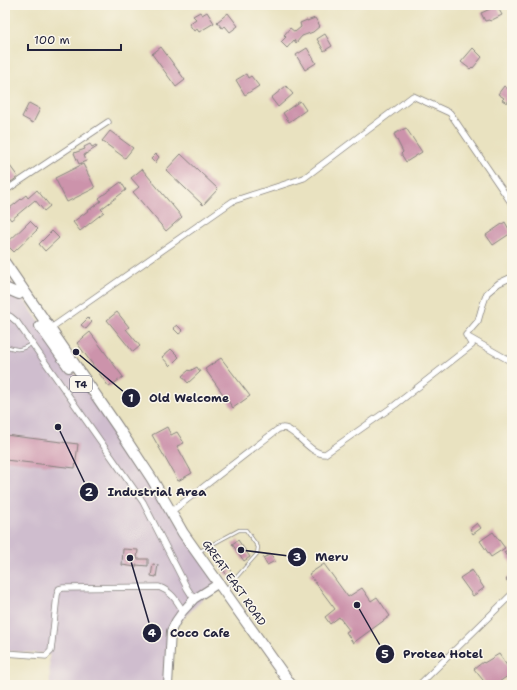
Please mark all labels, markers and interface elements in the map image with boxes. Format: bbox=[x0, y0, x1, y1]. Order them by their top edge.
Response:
scale bar bbox=[28, 26, 121, 52]
text: 100 m bbox=[34, 32, 70, 48]
road number: T4 bbox=[70, 376, 92, 392]
callout: Old Welcome bbox=[121, 386, 237, 410]
text: 1 bbox=[128, 390, 134, 406]
text: Old Welcome bbox=[149, 390, 229, 406]
callout: Industrial Area bbox=[79, 480, 214, 504]
text: 2 bbox=[85, 484, 94, 500]
text: Industrial Area bbox=[108, 484, 207, 500]
street label: GREAT EAST ROAD bbox=[199, 537, 269, 629]
callout: Meru bbox=[287, 545, 357, 569]
text: 3 bbox=[293, 549, 301, 565]
text: Meru bbox=[315, 549, 349, 565]
callout: Coco Cafe bbox=[142, 621, 238, 645]
text: 4 bbox=[148, 625, 157, 641]
text: Coco Cafe bbox=[170, 625, 230, 641]
callout: Protea Hotel bbox=[375, 642, 491, 666]
text: 5 bbox=[381, 646, 389, 662]
text: Protea Hotel bbox=[403, 646, 483, 662]

